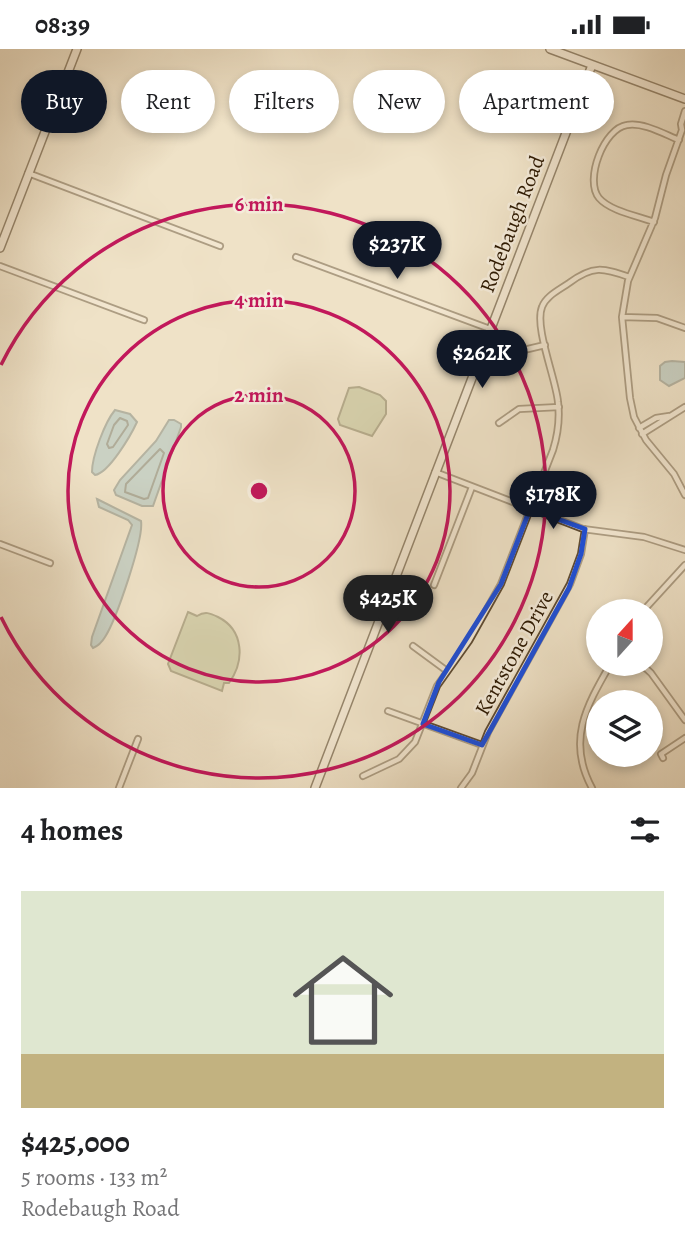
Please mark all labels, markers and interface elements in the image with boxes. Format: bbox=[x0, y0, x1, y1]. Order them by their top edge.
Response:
text: 08:39 bbox=[35, 7, 90, 42]
chip: Buy bbox=[21, 70, 107, 133]
chip: Rent bbox=[121, 70, 215, 133]
chip: Filters bbox=[229, 70, 339, 133]
chip: New bbox=[353, 70, 445, 133]
chip: Apartment bbox=[459, 70, 614, 133]
street label: Rodebaugh Road bbox=[473, 151, 551, 297]
text: 6 min bbox=[235, 190, 284, 218]
pin: $237K bbox=[348, 222, 446, 281]
text: $237K bbox=[369, 228, 425, 259]
text: 4 min bbox=[234, 286, 284, 314]
pin: $262K bbox=[433, 331, 531, 390]
text: $262K bbox=[453, 337, 511, 368]
text: 2 min bbox=[234, 381, 284, 409]
pin: $178K bbox=[504, 471, 602, 531]
text: $178K bbox=[526, 478, 580, 509]
centre of rings bbox=[247, 479, 271, 503]
pin: $425K bbox=[339, 575, 437, 635]
text: $425K bbox=[359, 582, 417, 613]
street label: Kentstone Drive bbox=[468, 586, 560, 720]
north arrow bbox=[586, 599, 663, 675]
map controls bbox=[586, 599, 663, 767]
button: layers bbox=[586, 690, 663, 767]
text: 4 homes bbox=[21, 810, 123, 850]
icon: filters bbox=[626, 811, 664, 849]
icon: home bbox=[280, 937, 406, 1063]
text: $425,000 bbox=[21, 1122, 130, 1162]
text: 5 rooms · 133 m² bbox=[21, 1162, 167, 1193]
text: Rodebaugh Road bbox=[21, 1193, 180, 1224]

